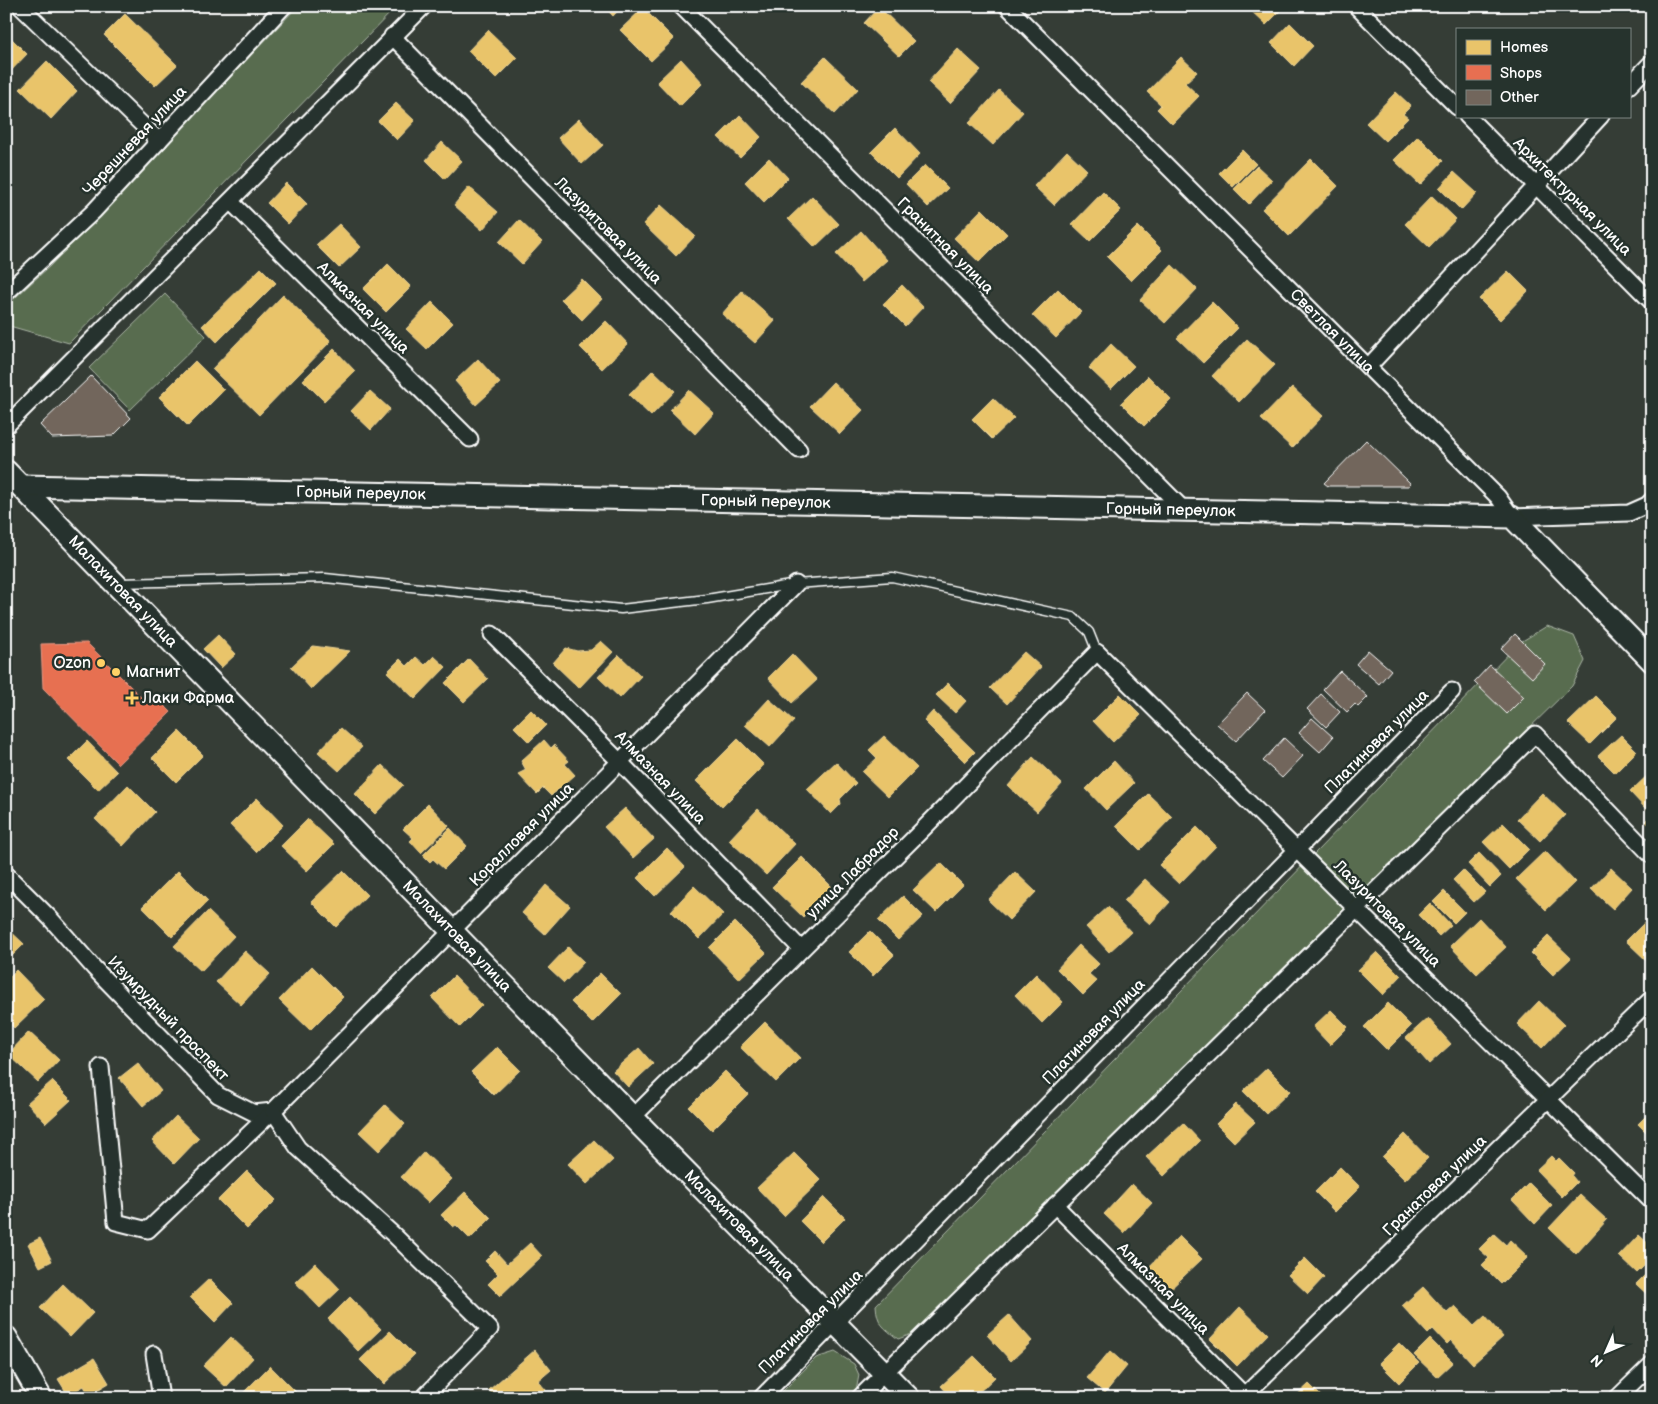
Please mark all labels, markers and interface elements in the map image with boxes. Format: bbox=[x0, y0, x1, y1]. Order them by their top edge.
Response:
legend bbox=[1456, 28, 1630, 118]
text: Homes bbox=[1500, 38, 1549, 57]
text: Shops bbox=[1500, 64, 1543, 83]
street label: Черешневая улица bbox=[79, 82, 191, 200]
text: Other bbox=[1500, 88, 1539, 107]
street label: Архитектурная улица bbox=[1508, 133, 1635, 260]
street label: Лазуритовая улица bbox=[550, 173, 666, 289]
street label: Гранитная улица bbox=[893, 194, 998, 299]
street label: Алмазная улица bbox=[312, 257, 413, 358]
street label: Светлая улица bbox=[1286, 285, 1379, 378]
street label: Горный переулок bbox=[296, 482, 426, 504]
street label: Горный переулок bbox=[701, 491, 831, 512]
street label: Горный переулок bbox=[1106, 499, 1236, 521]
street label: Малахитовая улица bbox=[64, 532, 182, 652]
place label: Ozon bbox=[53, 654, 91, 673]
marker: Ozon bbox=[95, 657, 107, 669]
place label: Магнит bbox=[126, 663, 181, 682]
marker: Магнит bbox=[110, 666, 122, 678]
street label: Платиновая улица bbox=[1321, 686, 1433, 798]
place label: Лаки Фарма bbox=[141, 689, 235, 708]
marker: Лаки Фарма bbox=[126, 692, 138, 704]
street label: Алмазная улица bbox=[610, 727, 710, 829]
street label: Коралловая улица bbox=[466, 779, 578, 891]
street label: улица Лабрадор bbox=[803, 823, 903, 923]
street label: Лазуритовая улица bbox=[1329, 856, 1445, 972]
street label: Малахитовая улица bbox=[399, 876, 516, 997]
street label: Изумрудный проспект bbox=[103, 953, 233, 1086]
street label: Платиновая улица bbox=[1039, 975, 1150, 1089]
street label: Гранатовая улица bbox=[1379, 1131, 1491, 1240]
street label: Малахитовая улица bbox=[680, 1166, 798, 1285]
street label: Алмазная улица bbox=[1112, 1238, 1213, 1339]
street label: Платиновая улица bbox=[755, 1266, 867, 1378]
north arrow bbox=[1580, 1326, 1630, 1376]
text: N bbox=[1587, 1351, 1607, 1371]

